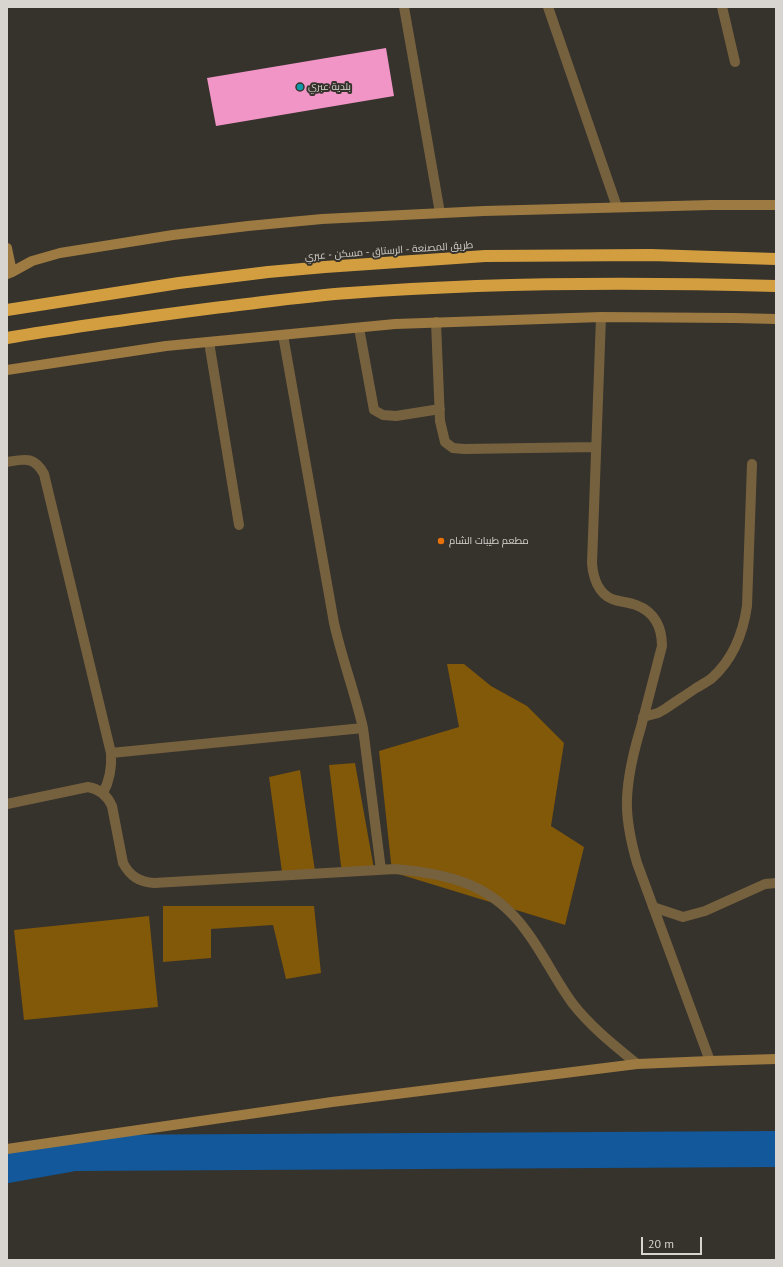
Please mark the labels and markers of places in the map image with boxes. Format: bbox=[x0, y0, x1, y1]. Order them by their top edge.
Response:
place label: بلدية عبري bbox=[308, 81, 351, 93]
marker: بلدية عبري bbox=[295, 82, 305, 92]
place label: مطعم طيبات الشام bbox=[449, 535, 529, 547]
marker: مطعم طيبات الشام bbox=[436, 536, 446, 546]

